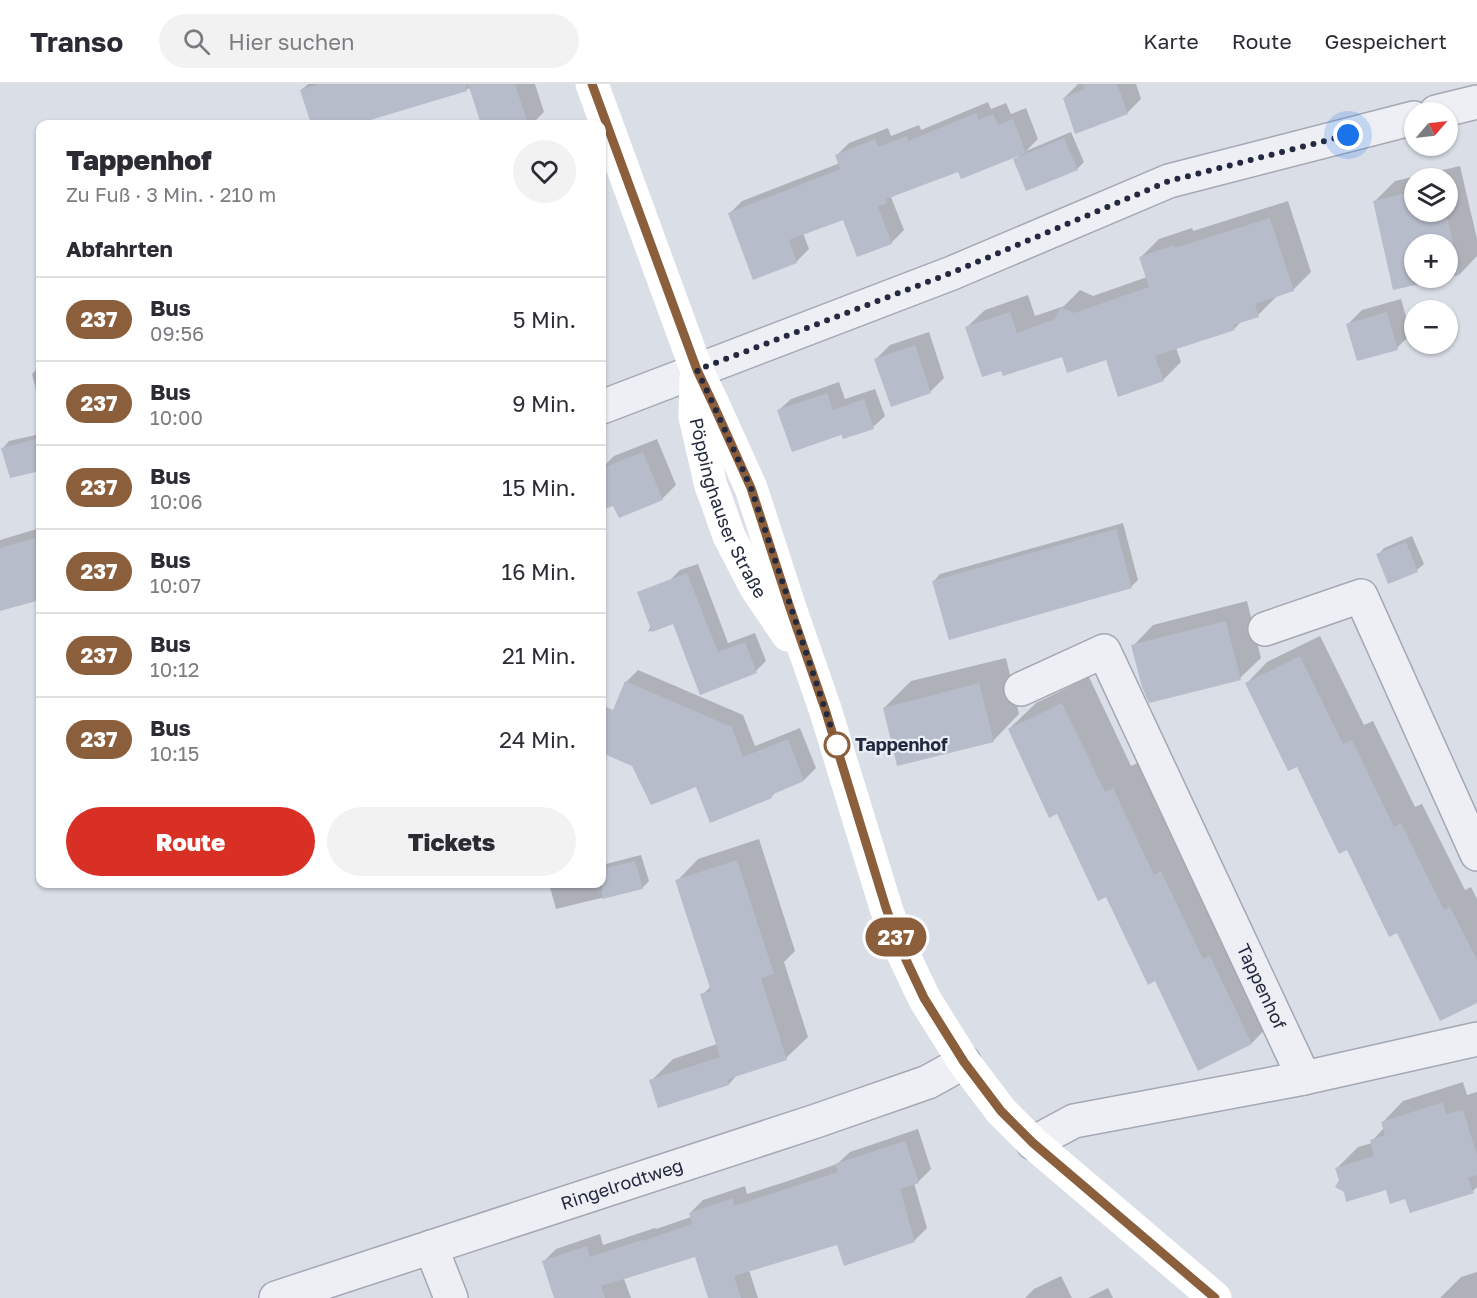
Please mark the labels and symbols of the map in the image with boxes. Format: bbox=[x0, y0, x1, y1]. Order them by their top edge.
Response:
north arrow bbox=[1404, 102, 1458, 156]
your location bbox=[1333, 120, 1363, 150]
street label: Pöppinghauser Straße bbox=[686, 415, 772, 602]
marker: Tappenhof bbox=[824, 732, 850, 758]
place label: Tappenhof bbox=[855, 733, 948, 755]
line badge: 237 bbox=[862, 918, 930, 956]
street label: Tappenhof bbox=[1233, 940, 1292, 1033]
street label: Ringelrodtweg bbox=[558, 1153, 686, 1214]

